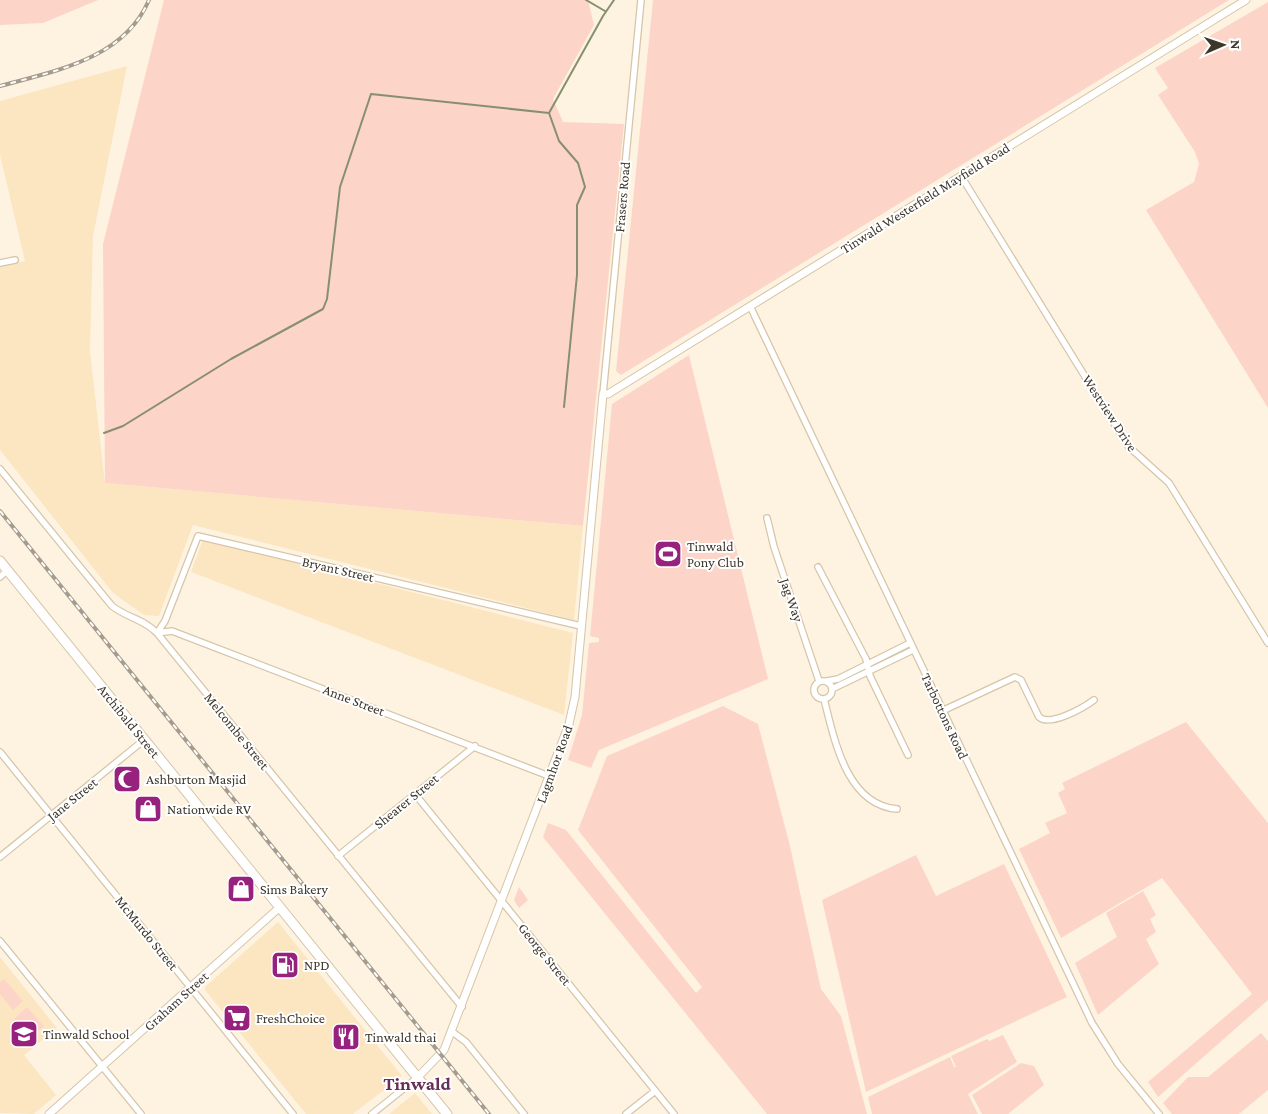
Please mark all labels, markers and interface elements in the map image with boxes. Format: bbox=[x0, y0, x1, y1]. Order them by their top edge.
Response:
north arrow bbox=[1198, 20, 1248, 70]
text: N bbox=[1228, 39, 1244, 50]
street label: Tinwald Westerfield Mayfield Road bbox=[838, 139, 1013, 257]
street label: Frasers Road bbox=[611, 160, 633, 233]
street label: Westview Drive bbox=[1079, 372, 1141, 454]
place label: Tinwald Pony Club bbox=[687, 538, 744, 570]
sports icon: Tinwald Pony Club bbox=[653, 539, 683, 569]
street label: Bryant Street bbox=[301, 553, 376, 585]
street label: Jag Way bbox=[776, 574, 807, 624]
street label: Tarbottons Road bbox=[918, 671, 972, 762]
street label: Archibald Street bbox=[95, 681, 164, 761]
street label: Anne Street bbox=[321, 681, 387, 719]
street label: Melcombe Street bbox=[201, 689, 273, 773]
street label: Lagmhor Road bbox=[532, 722, 576, 805]
mosque icon: Ashburton Masjid bbox=[112, 764, 142, 794]
street label: Shearer Street bbox=[371, 770, 442, 832]
place label: Ashburton Masjid bbox=[146, 771, 247, 788]
street label: Jane Street bbox=[42, 774, 101, 825]
shop icon: Nationwide RV bbox=[133, 794, 163, 824]
place label: Nationwide RV bbox=[167, 801, 251, 817]
shop icon: Sims Bakery bbox=[226, 874, 256, 904]
place label: Sims Bakery bbox=[260, 881, 328, 897]
street label: McMurdo Street bbox=[112, 893, 182, 974]
street label: George Street bbox=[515, 920, 575, 988]
fuel station icon: NPD bbox=[270, 950, 300, 980]
place label: NPD bbox=[304, 957, 330, 973]
street label: Graham Street bbox=[141, 968, 212, 1034]
supermarket icon: FreshChoice bbox=[222, 1003, 252, 1033]
place label: FreshChoice bbox=[256, 1010, 325, 1026]
school or university icon: Tinwald School bbox=[9, 1019, 39, 1049]
restaurant icon: Tinwald thai bbox=[331, 1022, 361, 1052]
place label: Tinwald School bbox=[43, 1026, 130, 1042]
place label: Tinwald thai bbox=[365, 1029, 437, 1045]
district label: Tinwald bbox=[383, 1073, 451, 1094]

